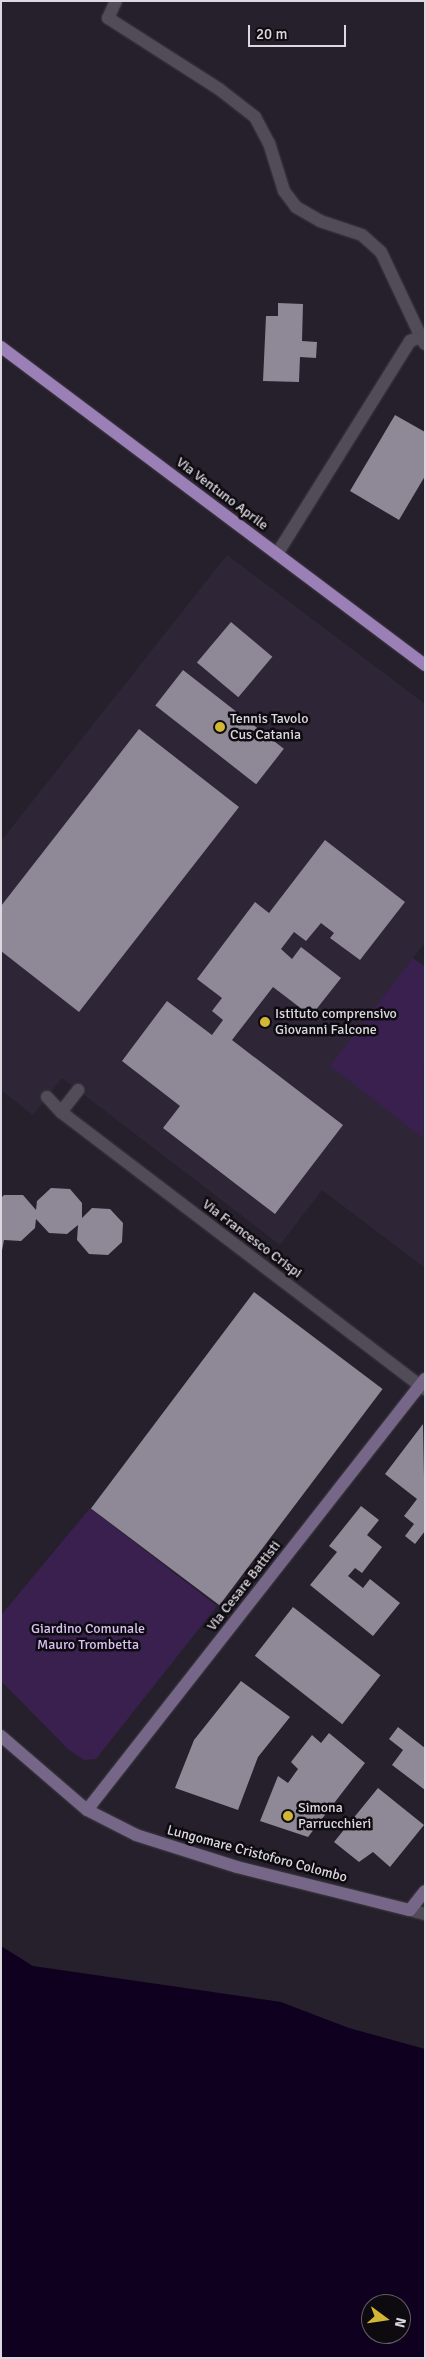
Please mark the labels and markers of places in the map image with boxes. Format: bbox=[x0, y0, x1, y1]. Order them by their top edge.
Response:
place label: Tennis Tavolo Cus Catania bbox=[230, 711, 308, 744]
marker: Tennis Tavolo Cus Catania bbox=[214, 721, 226, 733]
place label: Istituto comprensivo Giovanni Falcone bbox=[275, 1006, 397, 1038]
marker: Istituto comprensivo Giovanni Falcone bbox=[259, 1016, 271, 1028]
place label: Simona Parrucchieri bbox=[298, 1800, 371, 1832]
marker: Simona Parrucchieri bbox=[282, 1810, 294, 1822]

